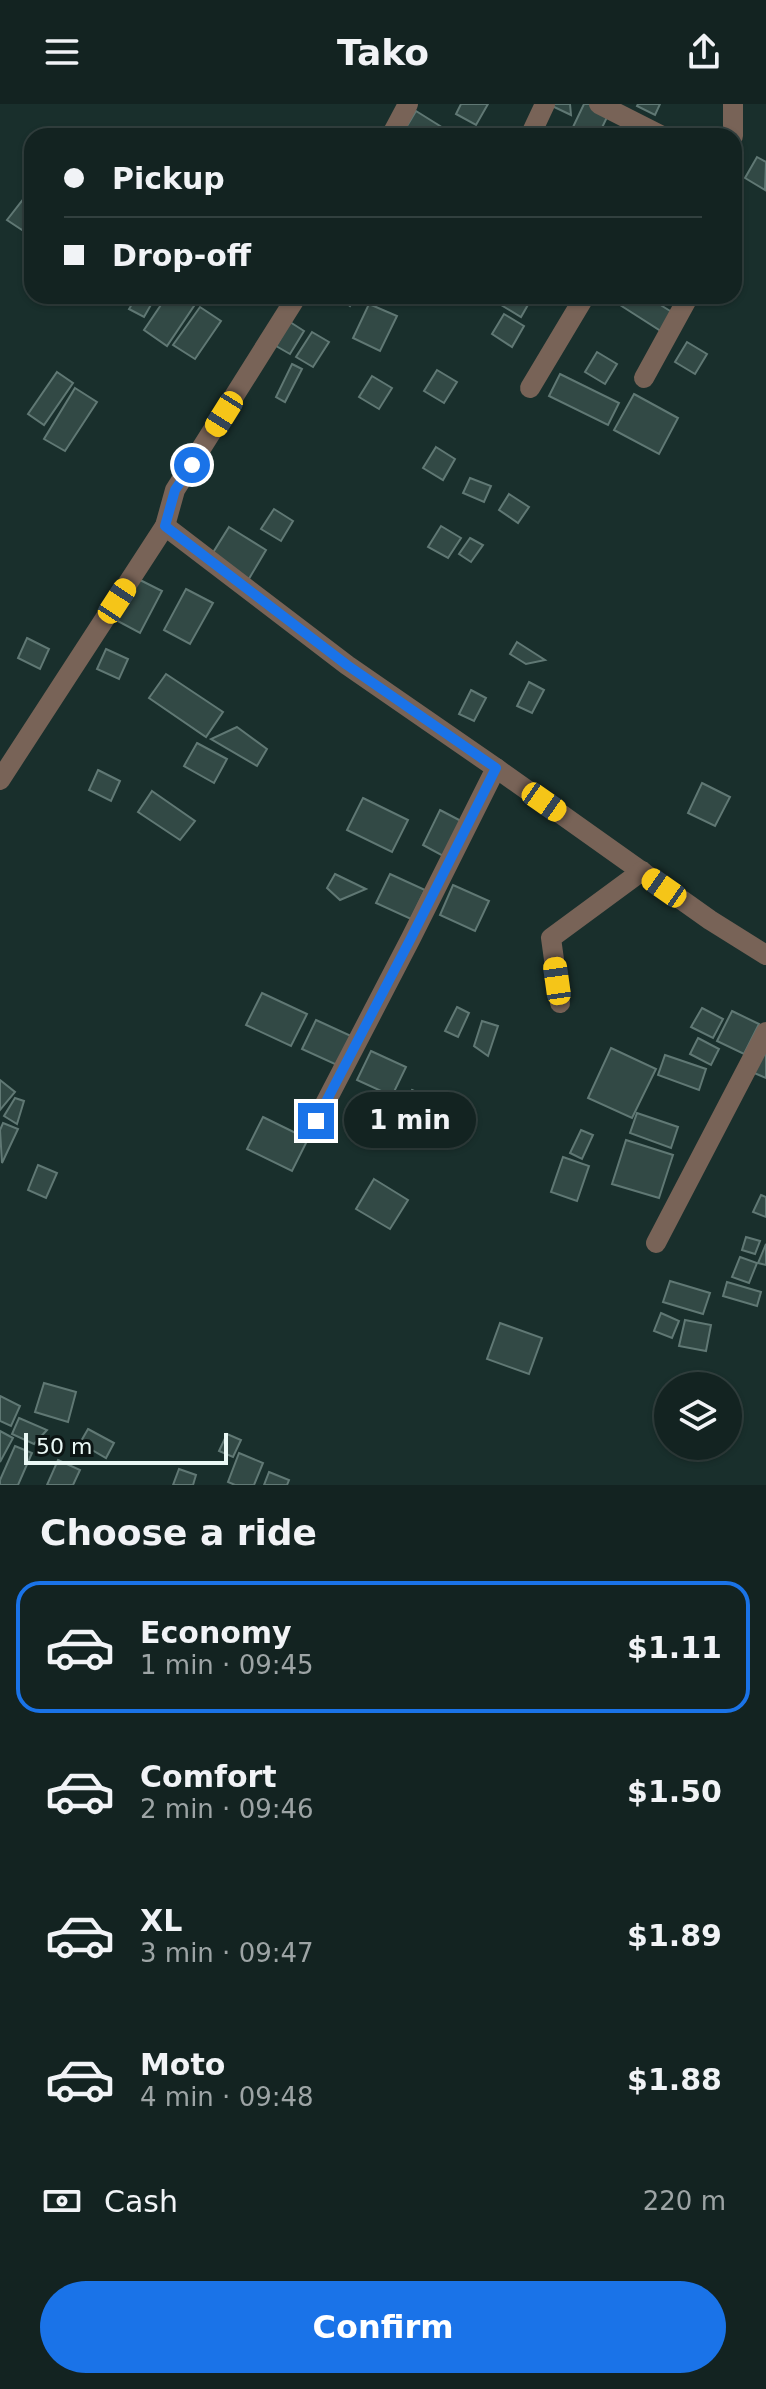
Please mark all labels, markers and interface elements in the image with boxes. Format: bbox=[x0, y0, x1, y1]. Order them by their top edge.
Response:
icon: menu bbox=[40, 30, 84, 74]
icon: share bbox=[682, 30, 726, 74]
text: Tako bbox=[337, 32, 429, 73]
text: Pickup bbox=[112, 161, 225, 196]
text: Drop-off bbox=[112, 238, 251, 273]
car bbox=[201, 387, 247, 441]
route start bbox=[174, 447, 210, 483]
car bbox=[94, 574, 140, 628]
car bbox=[517, 778, 571, 826]
car bbox=[637, 864, 691, 912]
car bbox=[542, 956, 572, 1006]
callout: 1 min bbox=[344, 1093, 476, 1149]
route end bbox=[298, 1103, 334, 1139]
text: 1 min bbox=[369, 1105, 451, 1135]
map controls bbox=[654, 1372, 742, 1460]
button: layers bbox=[654, 1372, 742, 1460]
scale bar bbox=[24, 1429, 228, 1465]
text: 50 m bbox=[36, 1434, 92, 1459]
text: Choose a ride bbox=[40, 1512, 317, 1553]
icon: car bbox=[44, 1611, 116, 1683]
text: Economy bbox=[140, 1615, 292, 1650]
text: $1.11 bbox=[627, 1630, 722, 1665]
text: 1 min · 09:45 bbox=[140, 1650, 314, 1680]
icon: car bbox=[44, 1755, 116, 1827]
text: Comfort bbox=[140, 1759, 277, 1794]
text: $1.50 bbox=[627, 1774, 722, 1809]
text: 2 min · 09:46 bbox=[140, 1794, 314, 1824]
icon: car bbox=[44, 1899, 116, 1971]
text: XL bbox=[140, 1903, 182, 1938]
text: $1.89 bbox=[627, 1918, 722, 1953]
text: 3 min · 09:47 bbox=[140, 1938, 314, 1968]
icon: car bbox=[44, 2043, 116, 2115]
text: Moto bbox=[140, 2047, 225, 2082]
text: $1.88 bbox=[627, 2062, 722, 2097]
text: 4 min · 09:48 bbox=[140, 2082, 314, 2112]
icon: cash bbox=[40, 2179, 84, 2223]
text: Cash bbox=[104, 2184, 178, 2219]
text: 220 m bbox=[643, 2186, 726, 2216]
button: Confirm bbox=[40, 2281, 726, 2373]

